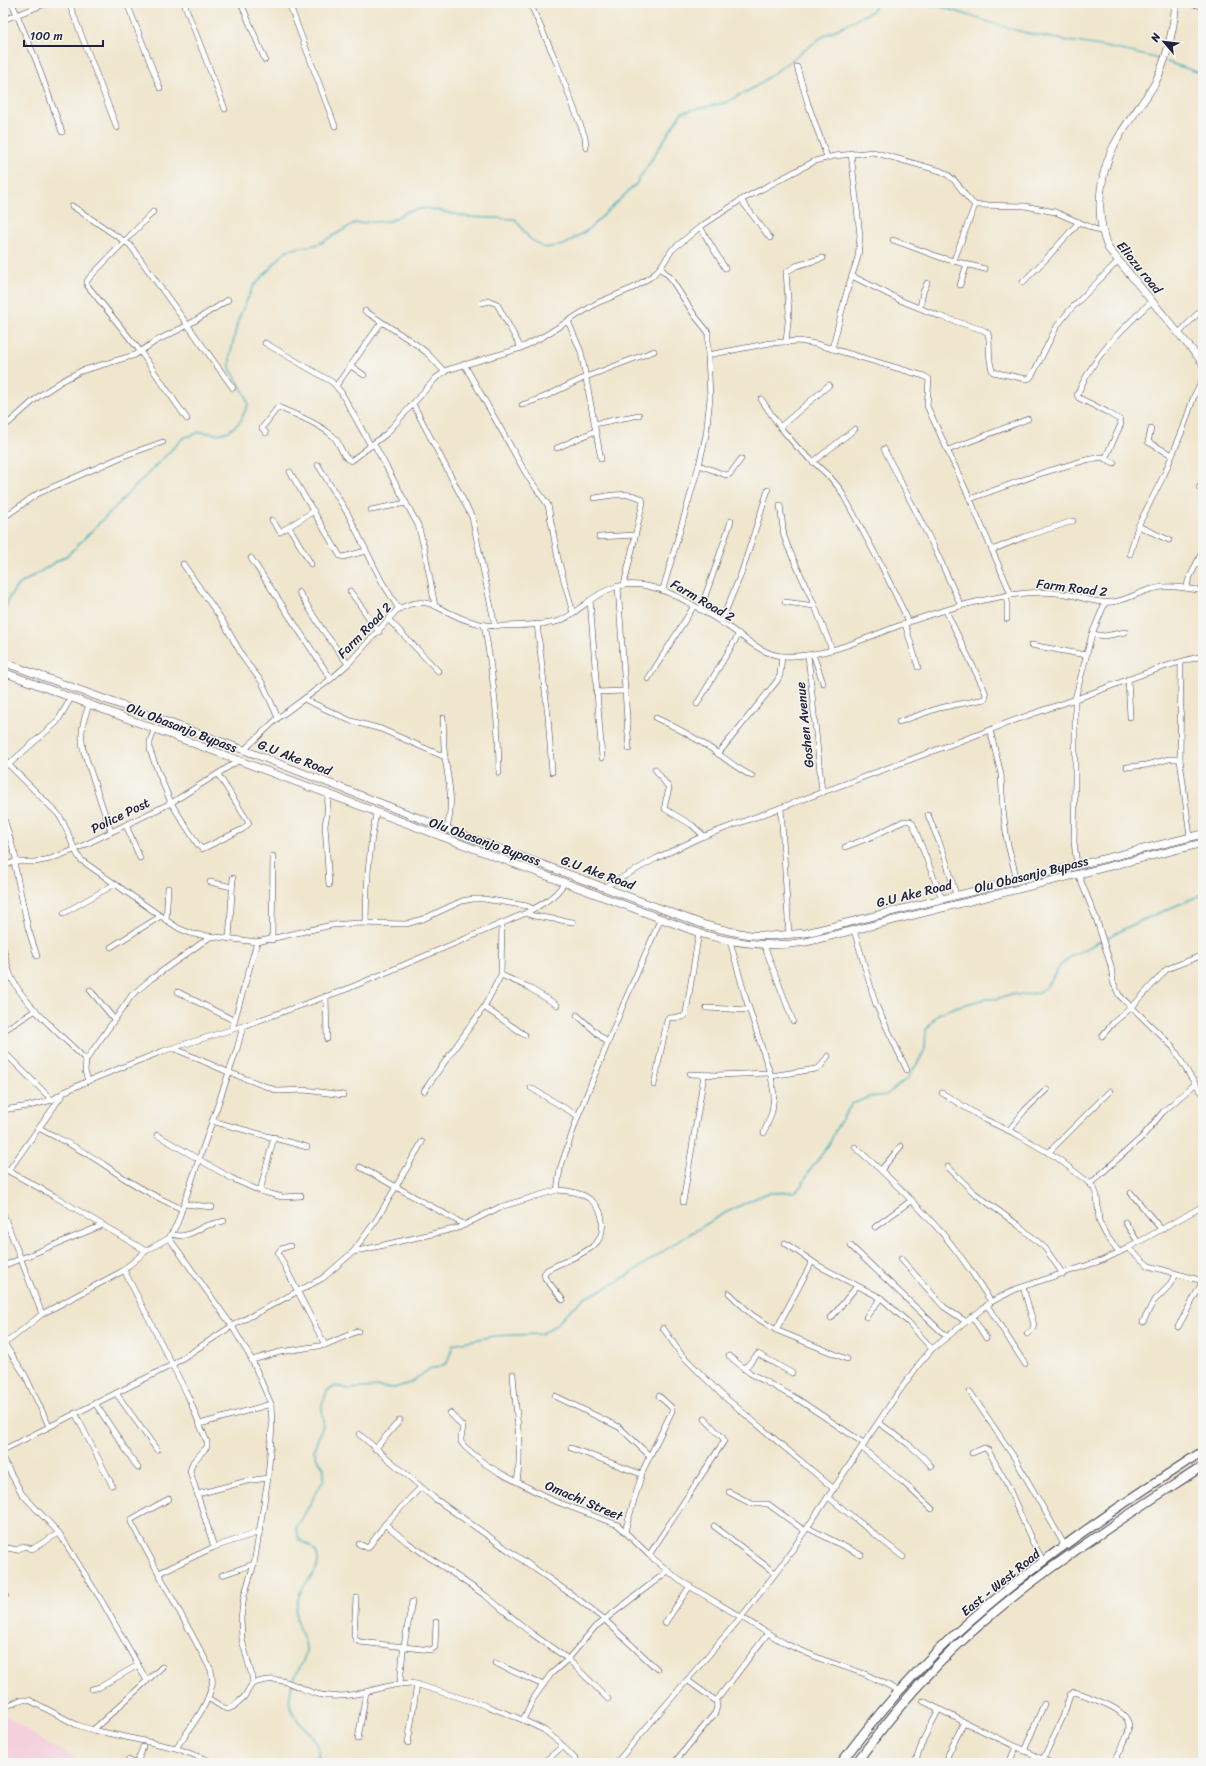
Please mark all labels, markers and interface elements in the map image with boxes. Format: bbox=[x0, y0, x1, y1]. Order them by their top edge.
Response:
scale bar bbox=[24, 22, 103, 48]
north arrow bbox=[1144, 22, 1184, 62]
text: 100 m bbox=[30, 25, 63, 47]
text: N bbox=[1145, 29, 1166, 46]
street label: Eliozu road bbox=[1111, 236, 1169, 300]
street label: Farm Road 2 bbox=[1035, 572, 1109, 603]
street label: Farm Road 2 bbox=[666, 573, 740, 628]
street label: Farm Road 2 bbox=[331, 596, 398, 664]
street label: Goshen Avenue bbox=[789, 681, 820, 769]
street label: Olu Obasanjo Bypass bbox=[123, 696, 241, 759]
street label: G.U Ake Road bbox=[255, 733, 336, 782]
street label: Police Post bbox=[87, 791, 154, 840]
street label: Olu Obasanjo Bypass bbox=[426, 811, 544, 873]
street label: G.U Ake Road bbox=[558, 848, 639, 897]
street label: Olu Obasanjo Bypass bbox=[972, 849, 1091, 900]
street label: G.U Ake Road bbox=[874, 873, 956, 914]
street label: Omachi Street bbox=[541, 1474, 627, 1527]
street label: East - West Road bbox=[955, 1542, 1046, 1622]

